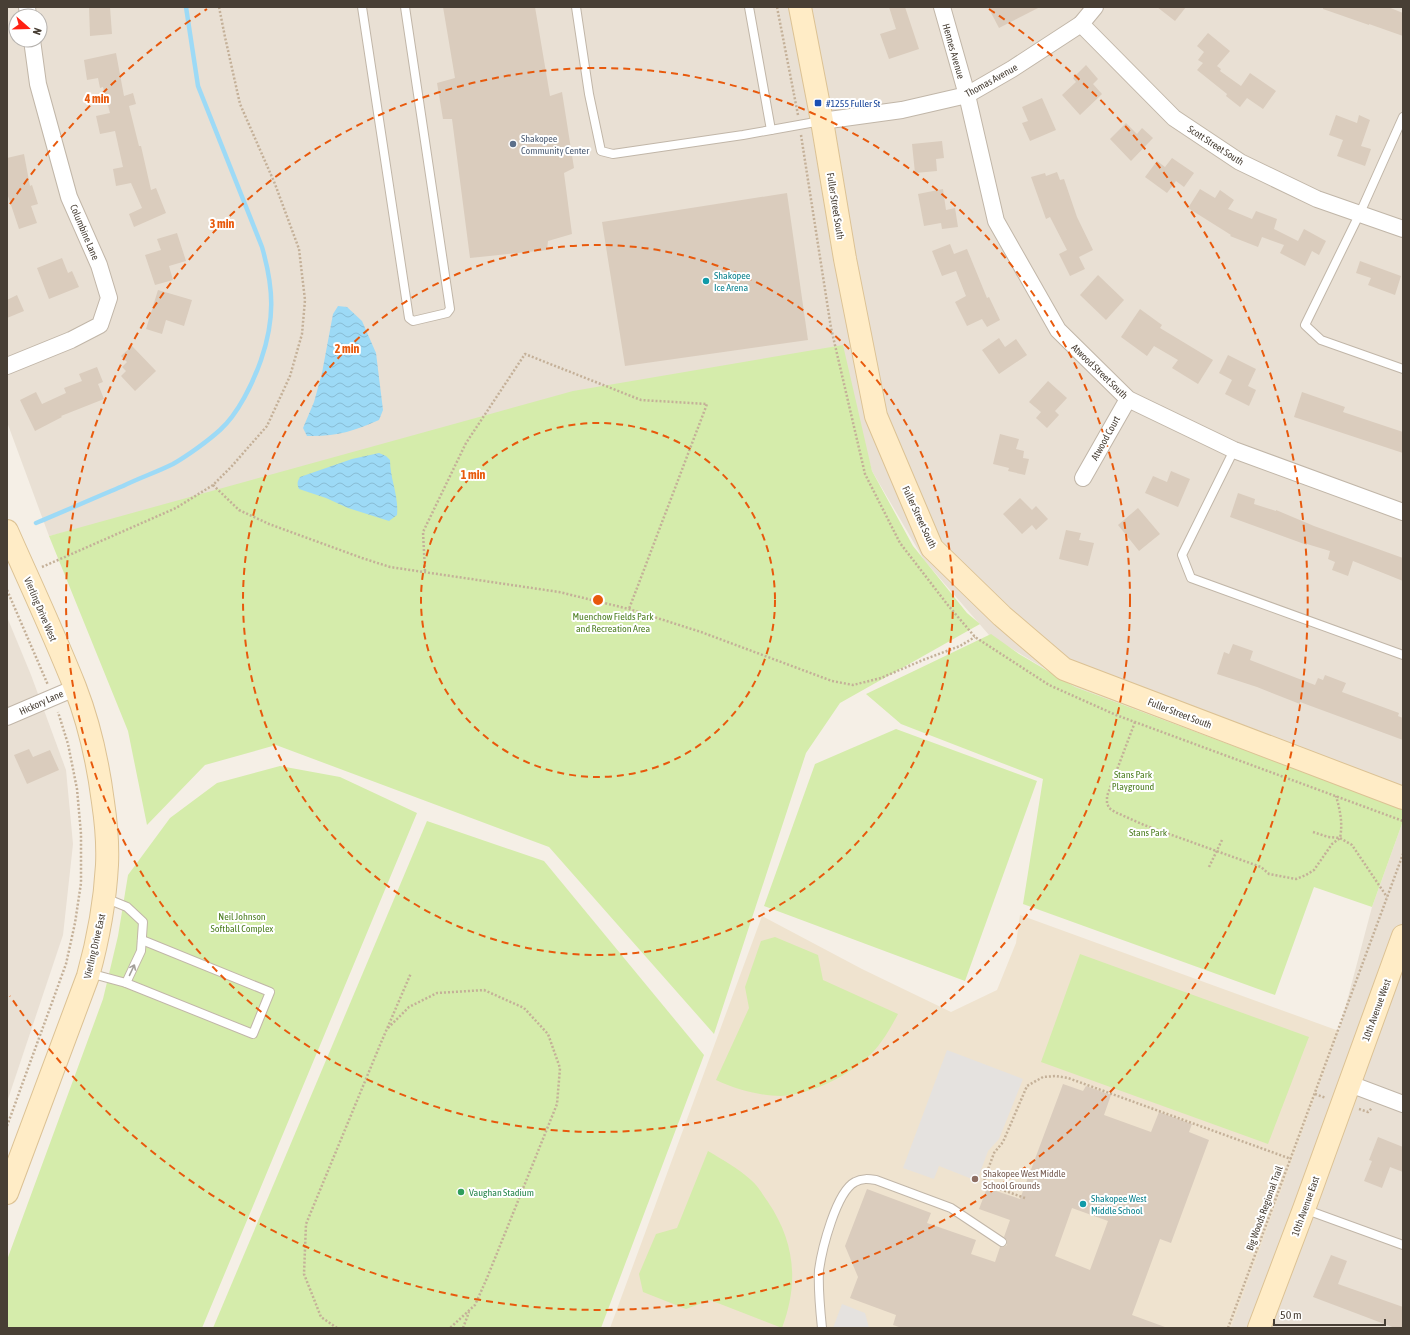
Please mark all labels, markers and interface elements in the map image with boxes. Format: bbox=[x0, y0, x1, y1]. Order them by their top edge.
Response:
north arrow bbox=[8, 8, 48, 48]
street label: Hennes Avenue bbox=[940, 22, 967, 81]
text: N bbox=[31, 26, 44, 37]
street label: Thomas Avenue bbox=[963, 61, 1020, 99]
text: 4 min bbox=[84, 92, 109, 106]
marker: #1255 Fuller St bbox=[813, 98, 823, 108]
place label: #1255 Fuller St bbox=[826, 98, 881, 109]
street label: Scott Street South bbox=[1186, 123, 1246, 168]
place label: Shakopee Community Center bbox=[521, 133, 590, 156]
marker: Shakopee Community Center bbox=[508, 139, 518, 149]
street label: Fuller Street South bbox=[825, 172, 846, 240]
street label: Columbine Lane bbox=[68, 203, 101, 262]
text: 3 min bbox=[210, 217, 234, 231]
place label: Shakopee Ice Arena bbox=[714, 270, 751, 293]
marker: Shakopee Ice Arena bbox=[701, 276, 711, 286]
text: 2 min bbox=[335, 342, 359, 356]
street label: Atwood Street South bbox=[1069, 342, 1130, 401]
street label: Atwood Court bbox=[1089, 414, 1122, 462]
text: 1 min bbox=[461, 468, 485, 482]
street label: Fuller Street South bbox=[900, 484, 939, 550]
street label: Vierling Drive West bbox=[22, 575, 59, 643]
centre of rings bbox=[591, 593, 605, 607]
park label: Muenchow Fields Park and Recreation Area bbox=[572, 611, 654, 634]
street label: Hickory Lane bbox=[17, 688, 65, 717]
street label: Fuller Street South bbox=[1146, 696, 1213, 731]
park label: Stans Park Playground bbox=[1112, 769, 1155, 792]
park label: Stans Park bbox=[1129, 827, 1168, 838]
park label: Neil Johnson Softball Complex bbox=[211, 911, 273, 934]
street label: Vierling Drive East bbox=[82, 912, 107, 980]
one-way arrow bbox=[129, 965, 136, 977]
street label: 10th Avenue West bbox=[1360, 977, 1393, 1043]
street label: Big Woods Regional Trail bbox=[1244, 1164, 1285, 1252]
place label: Shakopee West Middle School Grounds bbox=[983, 1168, 1066, 1191]
marker: Shakopee West Middle School Grounds bbox=[970, 1174, 980, 1184]
street label: 10th Avenue East bbox=[1290, 1175, 1321, 1238]
marker: Vaughan Stadium bbox=[456, 1187, 466, 1197]
place label: Vaughan Stadium bbox=[469, 1187, 534, 1198]
place label: Shakopee West Middle School bbox=[1091, 1193, 1147, 1216]
marker: Shakopee West Middle School bbox=[1078, 1199, 1088, 1209]
scale bar bbox=[1274, 1301, 1385, 1327]
text: 50 m bbox=[1280, 1308, 1302, 1322]

